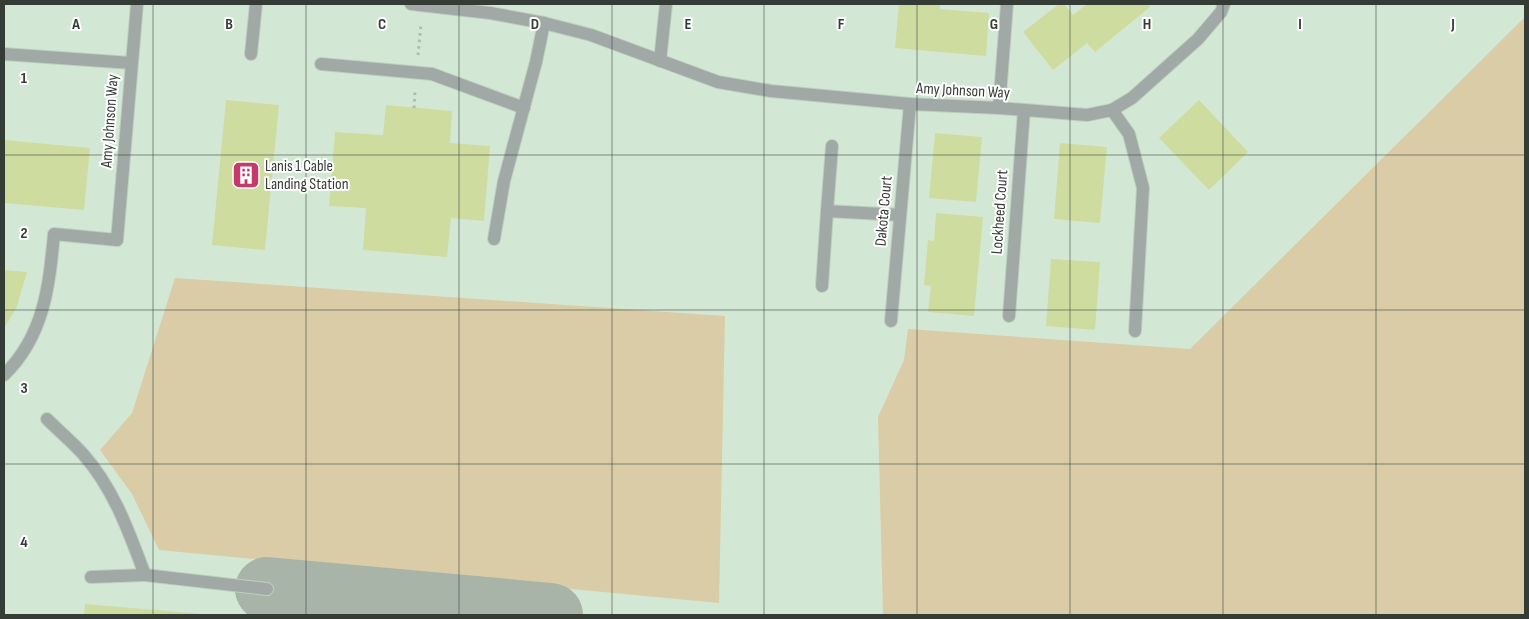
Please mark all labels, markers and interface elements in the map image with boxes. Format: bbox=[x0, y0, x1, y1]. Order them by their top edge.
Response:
text: A bbox=[71, 15, 80, 34]
text: B bbox=[225, 15, 233, 34]
text: C bbox=[378, 15, 386, 34]
text: D bbox=[531, 15, 539, 34]
text: E bbox=[685, 15, 692, 34]
text: F bbox=[838, 15, 845, 34]
text: G bbox=[990, 15, 998, 34]
text: H bbox=[1143, 15, 1151, 34]
text: I bbox=[1298, 15, 1302, 34]
text: J bbox=[1450, 15, 1455, 34]
text: 1 bbox=[21, 69, 28, 88]
street label: Amy Johnson Way bbox=[97, 74, 123, 169]
street label: Amy Johnson Way bbox=[915, 79, 1010, 103]
place label: Lanis 1 Cable Landing Station bbox=[265, 157, 349, 194]
building icon: Lanis 1 Cable Landing Station bbox=[231, 160, 261, 190]
street label: Lockheed Court bbox=[988, 169, 1012, 255]
street label: Dakota Court bbox=[871, 175, 897, 247]
text: 2 bbox=[20, 224, 28, 243]
text: 3 bbox=[20, 379, 28, 398]
text: 4 bbox=[20, 533, 28, 552]

